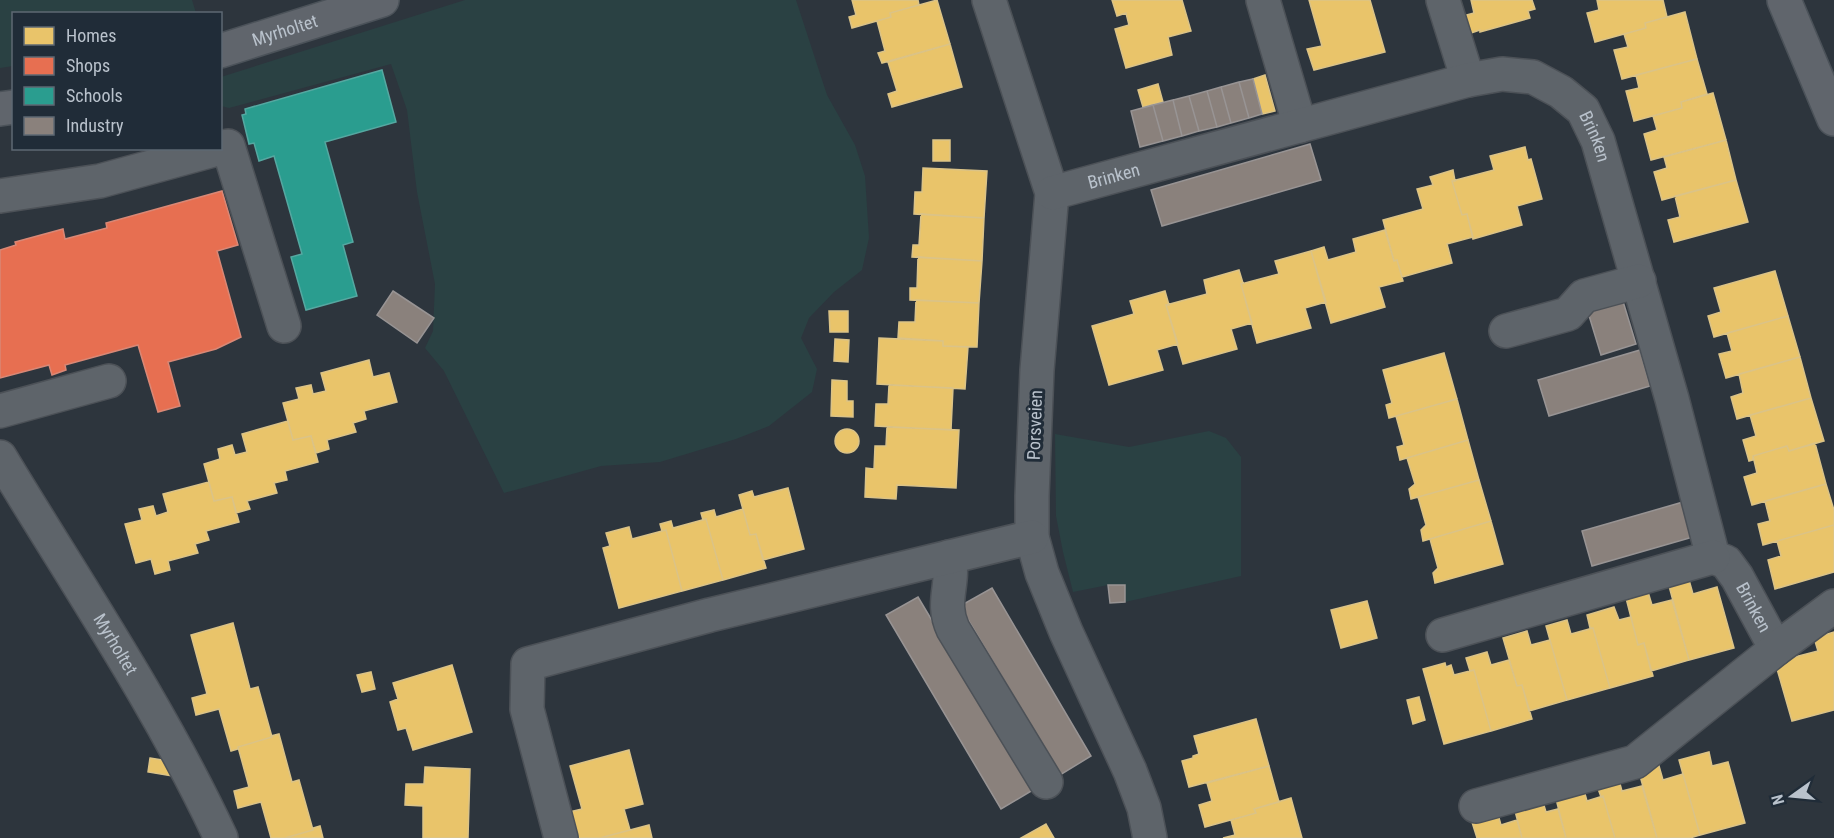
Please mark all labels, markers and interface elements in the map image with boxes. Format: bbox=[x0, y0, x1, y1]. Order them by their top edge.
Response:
street label: Myrholtet bbox=[249, 10, 320, 50]
legend bbox=[12, 12, 222, 150]
text: Homes bbox=[66, 25, 116, 46]
text: Shops bbox=[66, 55, 110, 76]
text: Schools bbox=[66, 85, 123, 106]
street label: Brinken bbox=[1575, 107, 1614, 164]
text: Industry bbox=[66, 115, 124, 136]
street label: Brinken bbox=[1085, 159, 1142, 193]
street label: Porsveien bbox=[1023, 390, 1046, 460]
street label: Brinken bbox=[1732, 579, 1776, 635]
street label: Myrholtet bbox=[89, 610, 142, 678]
north arrow bbox=[1762, 766, 1822, 826]
text: N bbox=[1768, 793, 1788, 807]

